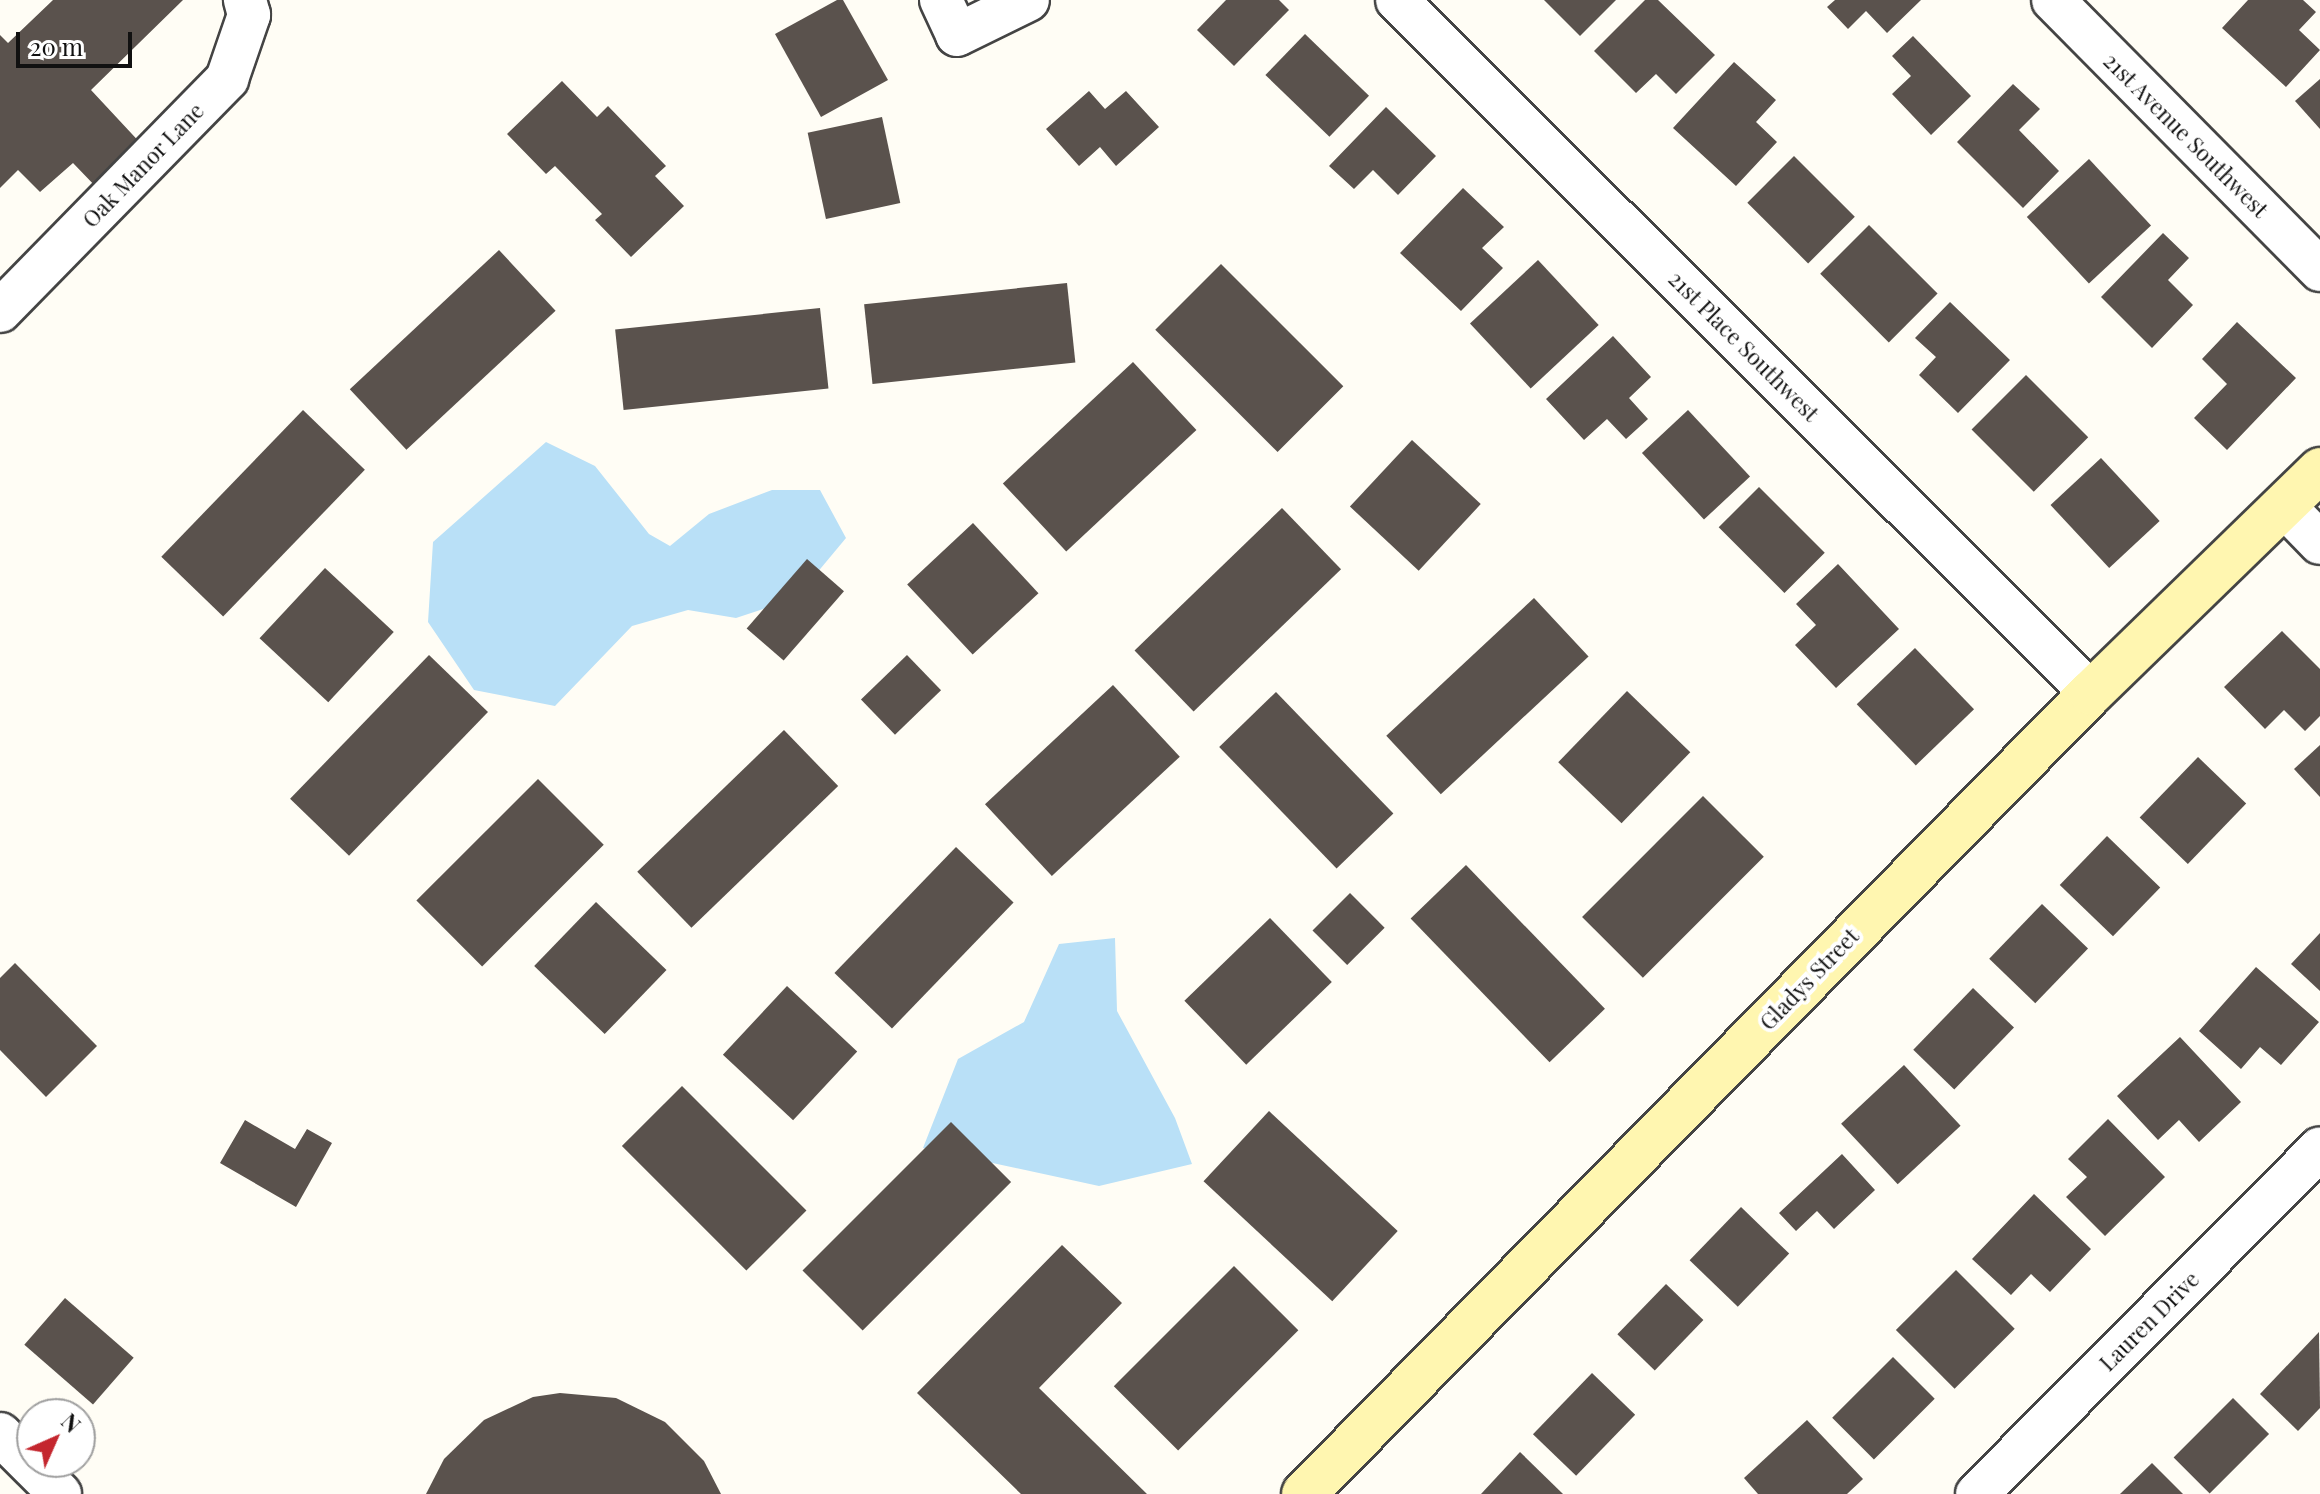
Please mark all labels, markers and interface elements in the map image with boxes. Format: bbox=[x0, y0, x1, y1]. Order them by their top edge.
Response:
scale bar bbox=[20, 16, 136, 66]
text: 20 m bbox=[30, 30, 83, 62]
street label: 21st Avenue Southwest bbox=[2098, 47, 2274, 223]
street label: Oak Manor Lane bbox=[77, 97, 209, 233]
street label: 21st Place Southwest bbox=[1663, 265, 1825, 427]
street label: Gladys Street bbox=[1754, 923, 1864, 1035]
street label: Lauren Drive bbox=[2094, 1266, 2204, 1376]
north arrow bbox=[16, 1398, 96, 1478]
text: N bbox=[55, 1406, 88, 1439]

